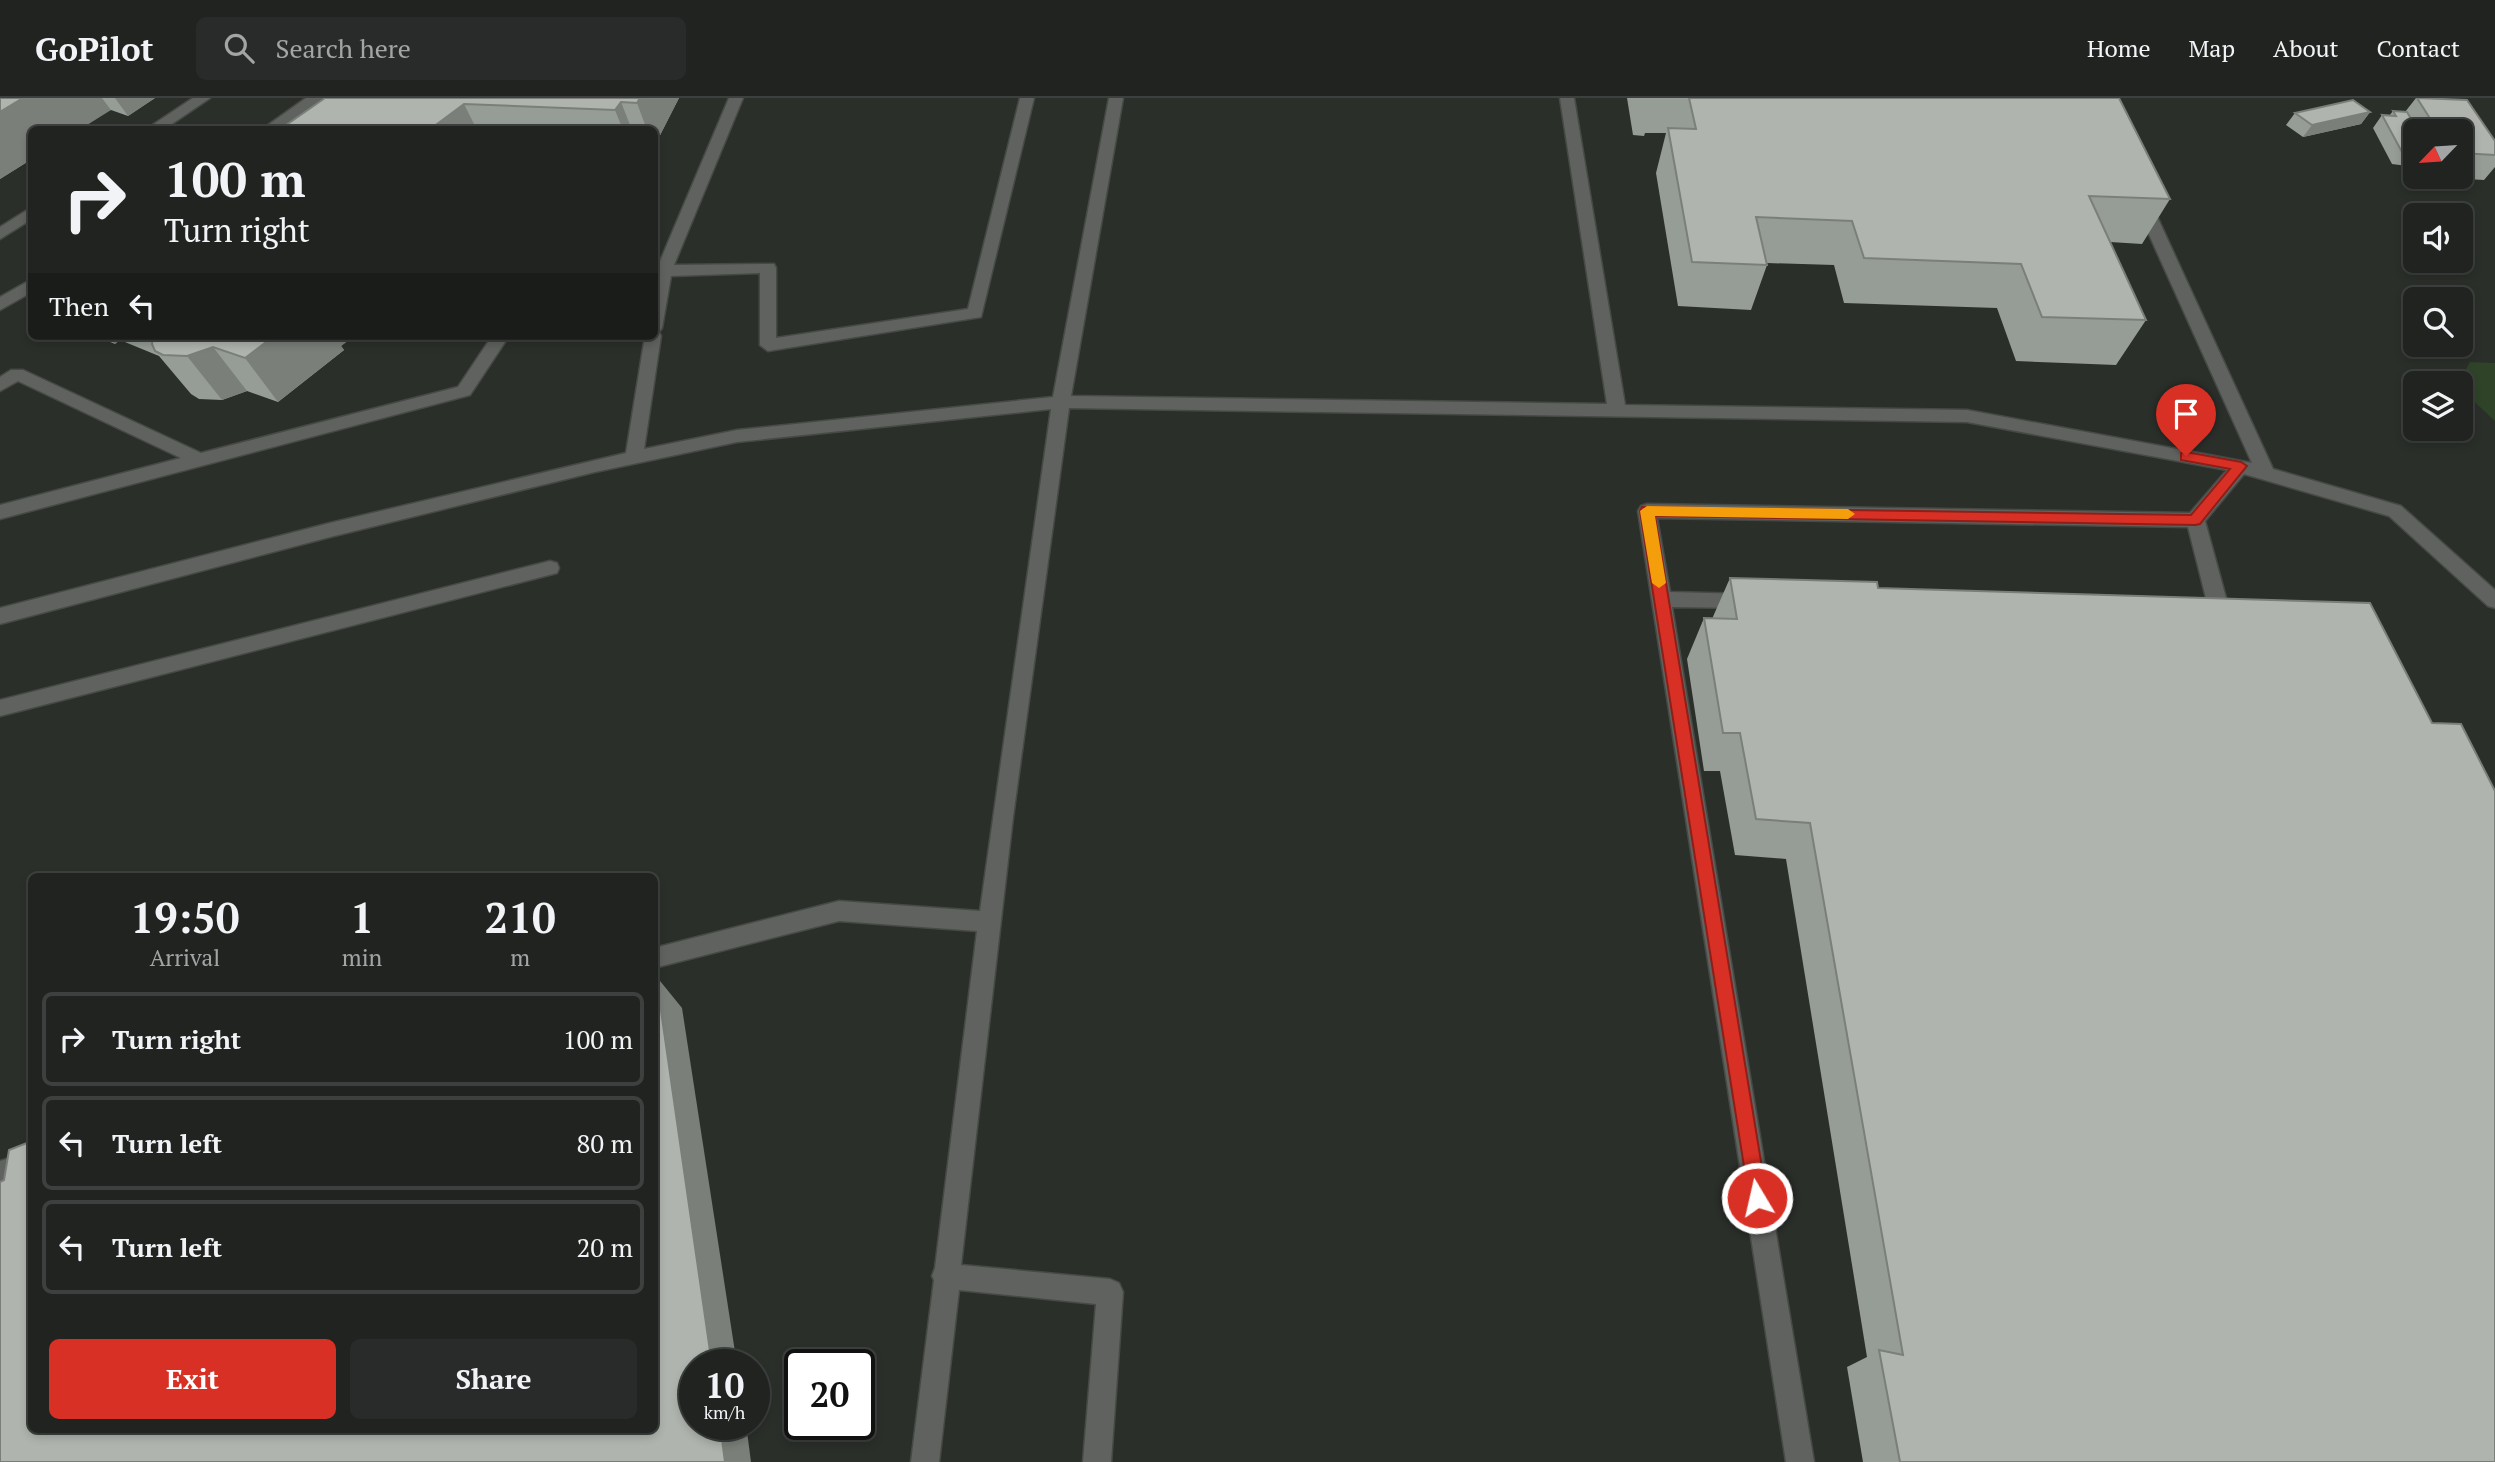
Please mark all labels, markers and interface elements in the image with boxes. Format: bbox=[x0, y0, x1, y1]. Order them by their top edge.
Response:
search box bbox=[196, 17, 686, 80]
text: GoPilot bbox=[35, 27, 154, 70]
icon: search bbox=[220, 29, 258, 67]
text: Search here bbox=[276, 31, 411, 65]
text: Home bbox=[2087, 32, 2151, 64]
text: Map bbox=[2189, 32, 2235, 64]
text: About bbox=[2273, 32, 2339, 64]
text: Contact bbox=[2377, 32, 2460, 64]
north arrow bbox=[2403, 119, 2473, 189]
map controls bbox=[2403, 119, 2473, 441]
text: 100 m bbox=[164, 146, 306, 211]
icon: right bbox=[49, 154, 140, 245]
button: sound bbox=[2403, 203, 2473, 273]
text: Turn right bbox=[164, 209, 310, 251]
icon: left bbox=[123, 287, 161, 325]
button: search bbox=[2403, 287, 2473, 357]
text: Then bbox=[49, 289, 109, 323]
button: layers bbox=[2403, 371, 2473, 441]
pin bbox=[2156, 384, 2216, 456]
icon: arrive bbox=[2167, 395, 2205, 433]
text: 19:50 bbox=[130, 889, 240, 945]
text: 1 bbox=[350, 889, 374, 945]
text: 210 bbox=[485, 889, 556, 945]
text: Arrival bbox=[150, 942, 220, 973]
text: min bbox=[342, 942, 382, 973]
text: m bbox=[510, 942, 530, 973]
icon: right bbox=[53, 1020, 91, 1058]
text: Turn right bbox=[112, 1022, 241, 1056]
text: 100 m bbox=[563, 1022, 633, 1056]
icon: left bbox=[53, 1124, 91, 1162]
text: Turn left bbox=[112, 1126, 222, 1160]
text: 80 m bbox=[577, 1126, 633, 1160]
position arrow bbox=[1720, 1161, 1794, 1235]
icon: left bbox=[53, 1228, 91, 1266]
text: Turn left bbox=[112, 1230, 222, 1264]
text: 20 m bbox=[577, 1230, 633, 1264]
button: Exit bbox=[49, 1339, 336, 1419]
button: Share bbox=[350, 1339, 637, 1419]
speed limit sign: 20 bbox=[784, 1349, 875, 1440]
text: 10 bbox=[705, 1362, 744, 1408]
text: km/h bbox=[704, 1400, 745, 1424]

